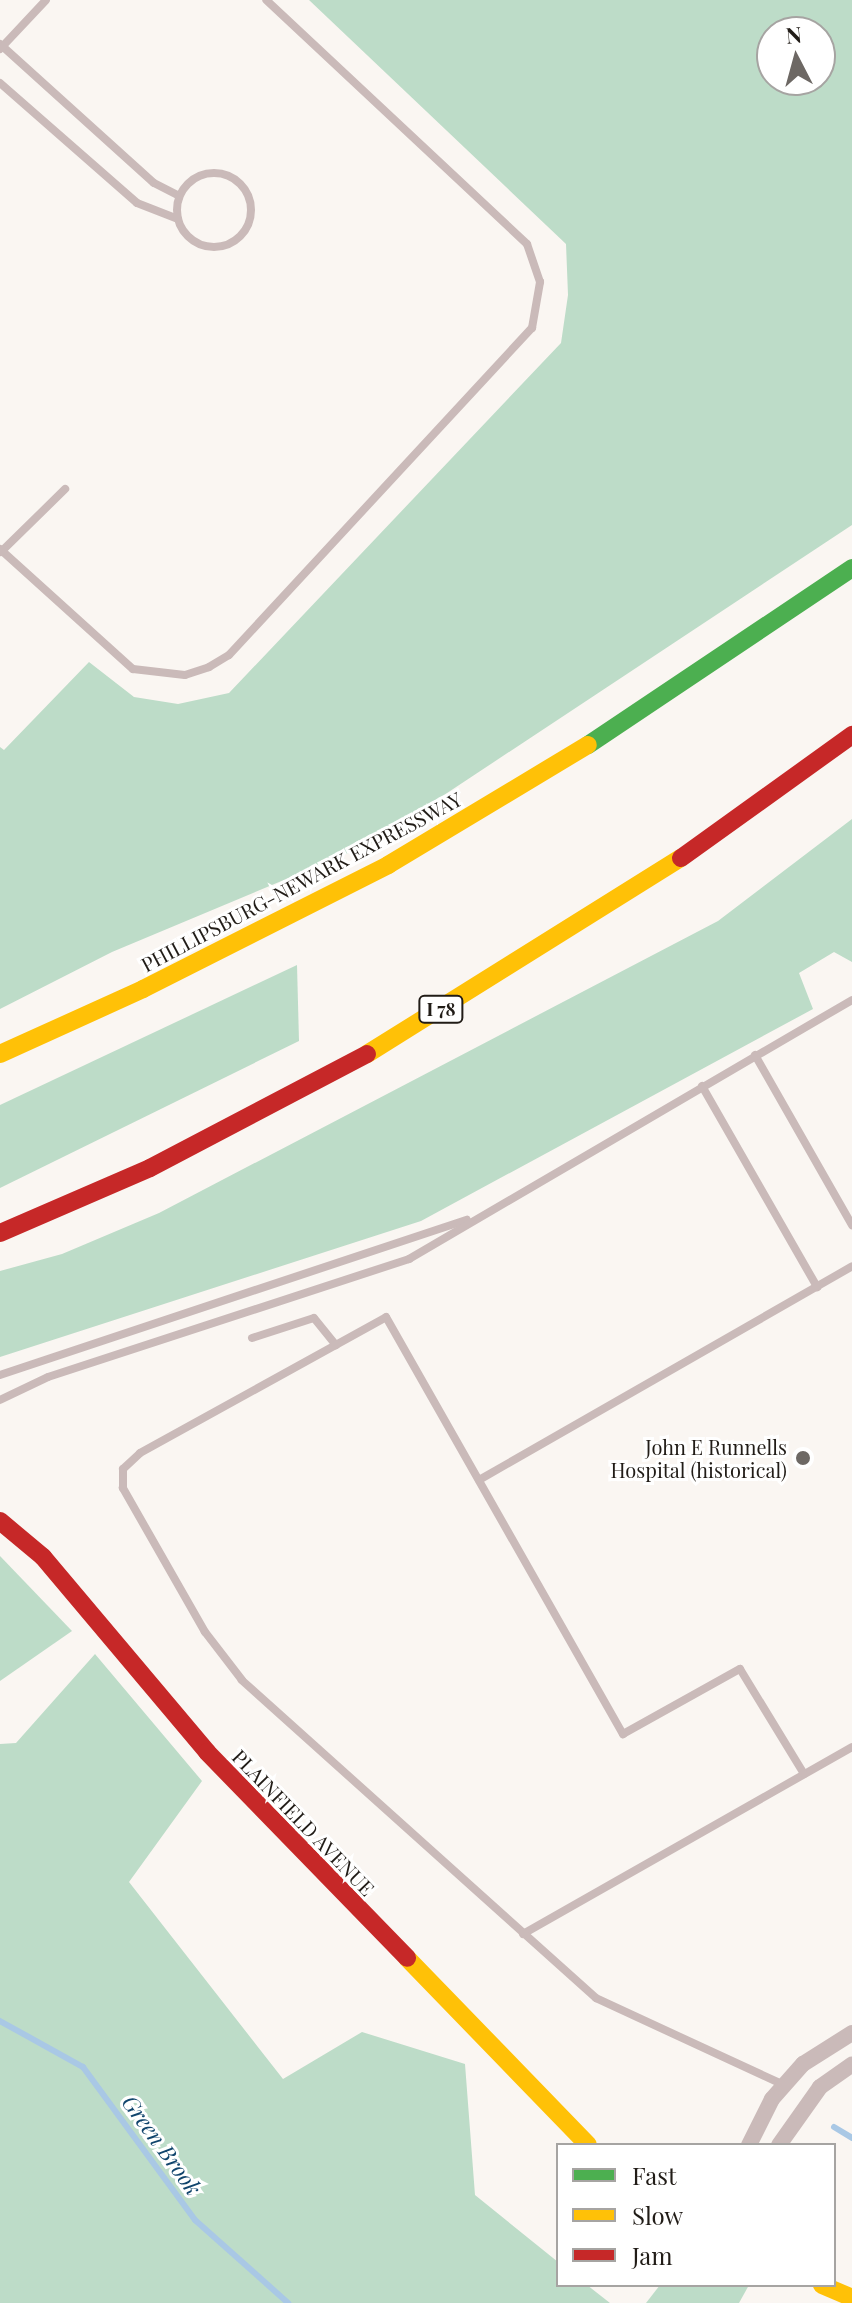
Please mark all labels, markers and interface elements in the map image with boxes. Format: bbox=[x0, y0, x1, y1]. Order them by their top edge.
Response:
north arrow bbox=[756, 16, 836, 96]
text: N bbox=[784, 18, 803, 50]
street label: PHILLIPSBURG-NEWARK EXPRESSWAY bbox=[137, 786, 465, 976]
road number: I 78 bbox=[417, 995, 465, 1023]
place label: John E Runnells Hospital (historical) bbox=[611, 1434, 787, 1481]
marker: John E Runnells Hospital (historical) bbox=[794, 1449, 812, 1467]
street label: PLAINFIELD AVENUE bbox=[228, 1744, 380, 1900]
water label: Green Brook bbox=[117, 2090, 207, 2200]
legend bbox=[556, 2143, 836, 2287]
text: Fast bbox=[632, 2159, 677, 2191]
text: Slow bbox=[632, 2199, 683, 2231]
text: Jam bbox=[632, 2239, 673, 2271]

